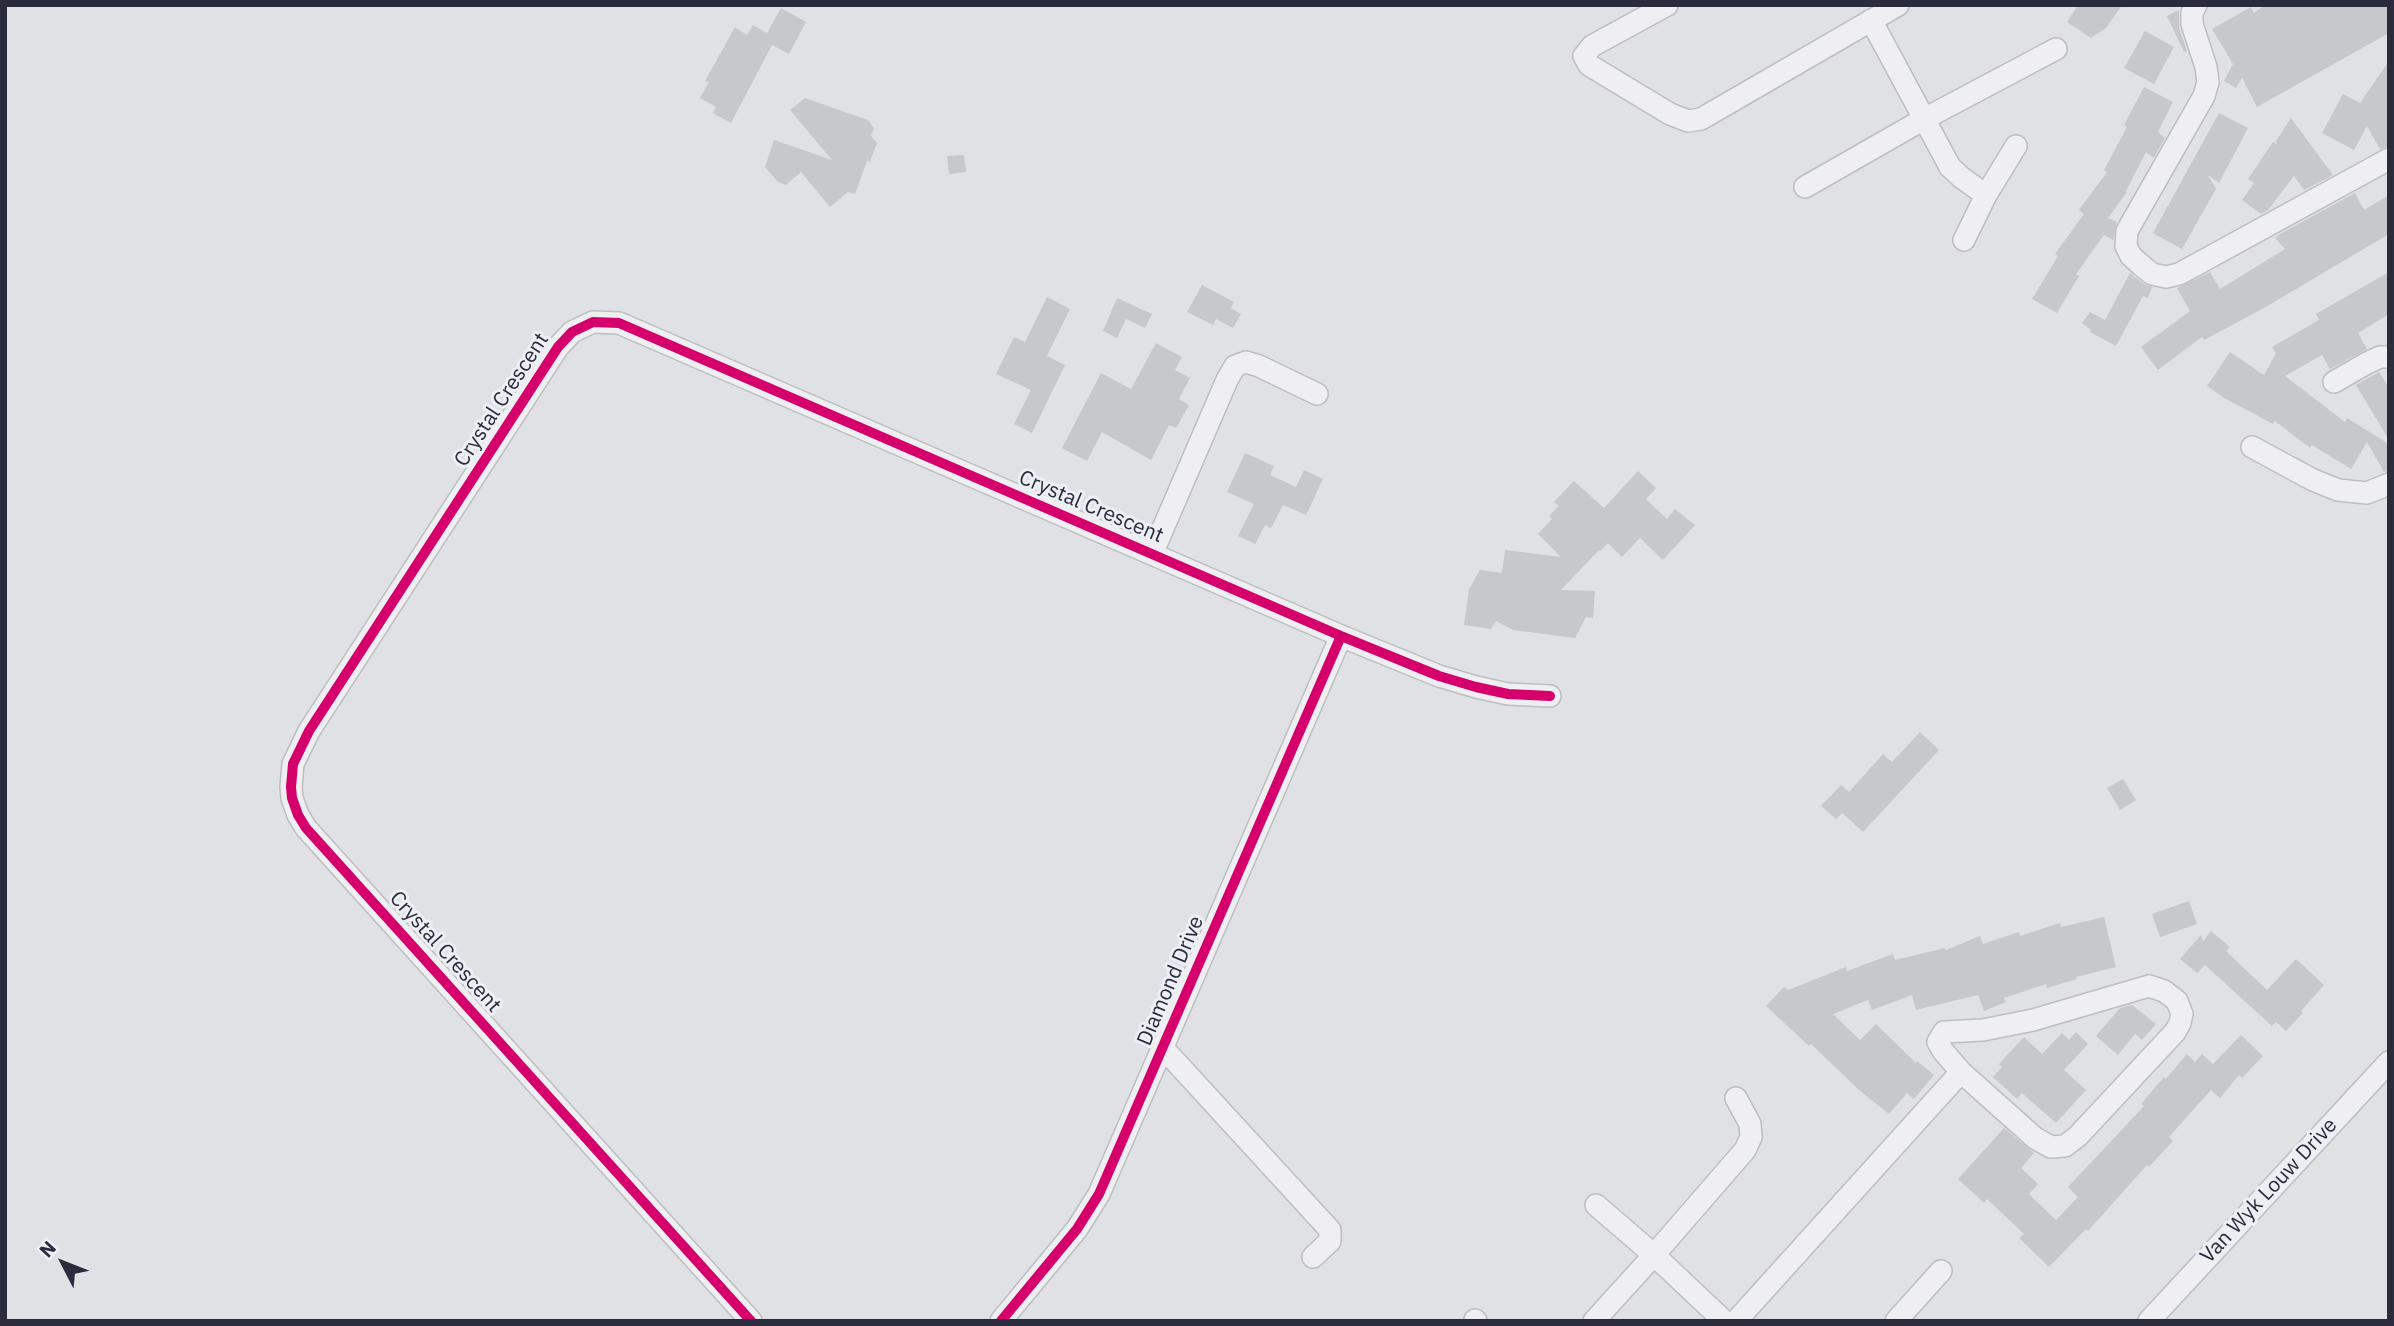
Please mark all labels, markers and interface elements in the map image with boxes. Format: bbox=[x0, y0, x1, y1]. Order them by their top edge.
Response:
street label: Crystal Crescent bbox=[449, 328, 555, 472]
street label: Crystal Crescent bbox=[1015, 465, 1167, 549]
street label: Crystal Crescent bbox=[384, 886, 506, 1018]
street label: Diamond Drive bbox=[1132, 912, 1210, 1050]
street label: Van Wyk Louw Drive bbox=[2195, 1113, 2343, 1269]
north arrow bbox=[28, 1228, 98, 1298]
text: N bbox=[34, 1236, 61, 1262]

